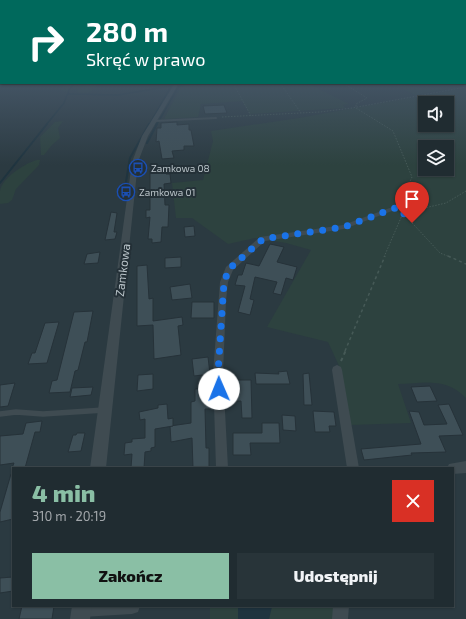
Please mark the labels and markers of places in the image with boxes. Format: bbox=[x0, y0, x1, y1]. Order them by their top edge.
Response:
bus stop icon: Zamkowa 08 bbox=[128, 158, 148, 178]
place label: Zamkowa 08 bbox=[151, 162, 210, 174]
bus stop icon: Zamkowa 01 bbox=[116, 182, 136, 202]
pin bbox=[395, 182, 429, 223]
place label: Zamkowa 01 bbox=[139, 186, 195, 198]

